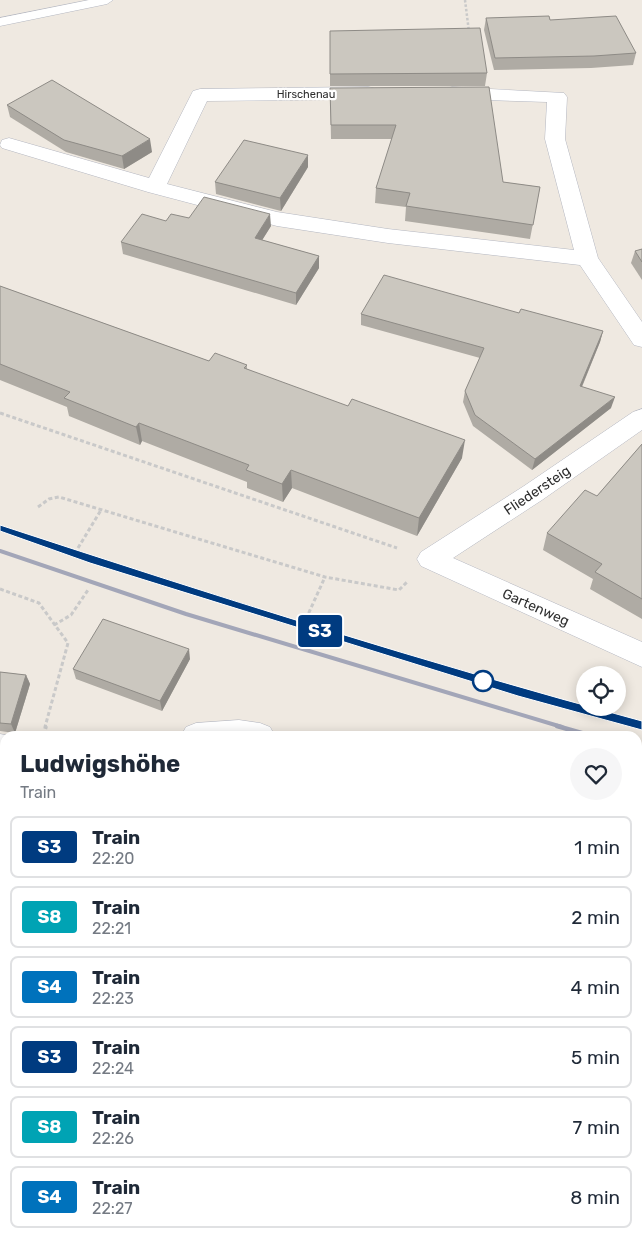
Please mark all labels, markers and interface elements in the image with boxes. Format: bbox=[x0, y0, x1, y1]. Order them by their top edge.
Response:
street label: Hirschenau bbox=[277, 88, 335, 101]
street label: Fliedersteig bbox=[501, 462, 574, 519]
street label: Gartenweg bbox=[500, 585, 572, 630]
line badge: S3 bbox=[298, 615, 342, 647]
text: S3 bbox=[308, 620, 332, 642]
map controls bbox=[576, 666, 626, 716]
button: locate bbox=[576, 666, 626, 716]
unlabelled marker bbox=[472, 670, 494, 692]
button: heart bbox=[570, 748, 622, 800]
text: Ludwigshöhe bbox=[20, 750, 180, 778]
text: Train bbox=[20, 783, 56, 802]
text: Train bbox=[92, 826, 140, 849]
text: S3 bbox=[38, 836, 61, 858]
text: 1 min bbox=[574, 836, 620, 859]
text: 22:20 bbox=[92, 849, 134, 868]
text: Train bbox=[92, 896, 140, 919]
text: S8 bbox=[37, 906, 62, 928]
text: 2 min bbox=[571, 906, 620, 929]
text: 22:21 bbox=[92, 919, 131, 938]
text: Train bbox=[92, 966, 140, 989]
text: S4 bbox=[37, 976, 62, 998]
text: 4 min bbox=[571, 976, 620, 999]
text: 22:23 bbox=[92, 989, 134, 1008]
text: Train bbox=[92, 1036, 140, 1059]
text: S3 bbox=[38, 1046, 61, 1068]
text: 5 min bbox=[571, 1046, 620, 1069]
text: 22:24 bbox=[92, 1059, 134, 1078]
text: Train bbox=[92, 1106, 140, 1129]
text: S8 bbox=[37, 1116, 62, 1138]
text: 7 min bbox=[573, 1116, 620, 1139]
text: 22:26 bbox=[92, 1129, 134, 1148]
text: Train bbox=[92, 1176, 140, 1199]
text: S4 bbox=[37, 1186, 62, 1208]
text: 8 min bbox=[570, 1186, 620, 1209]
text: 22:27 bbox=[92, 1199, 132, 1218]

